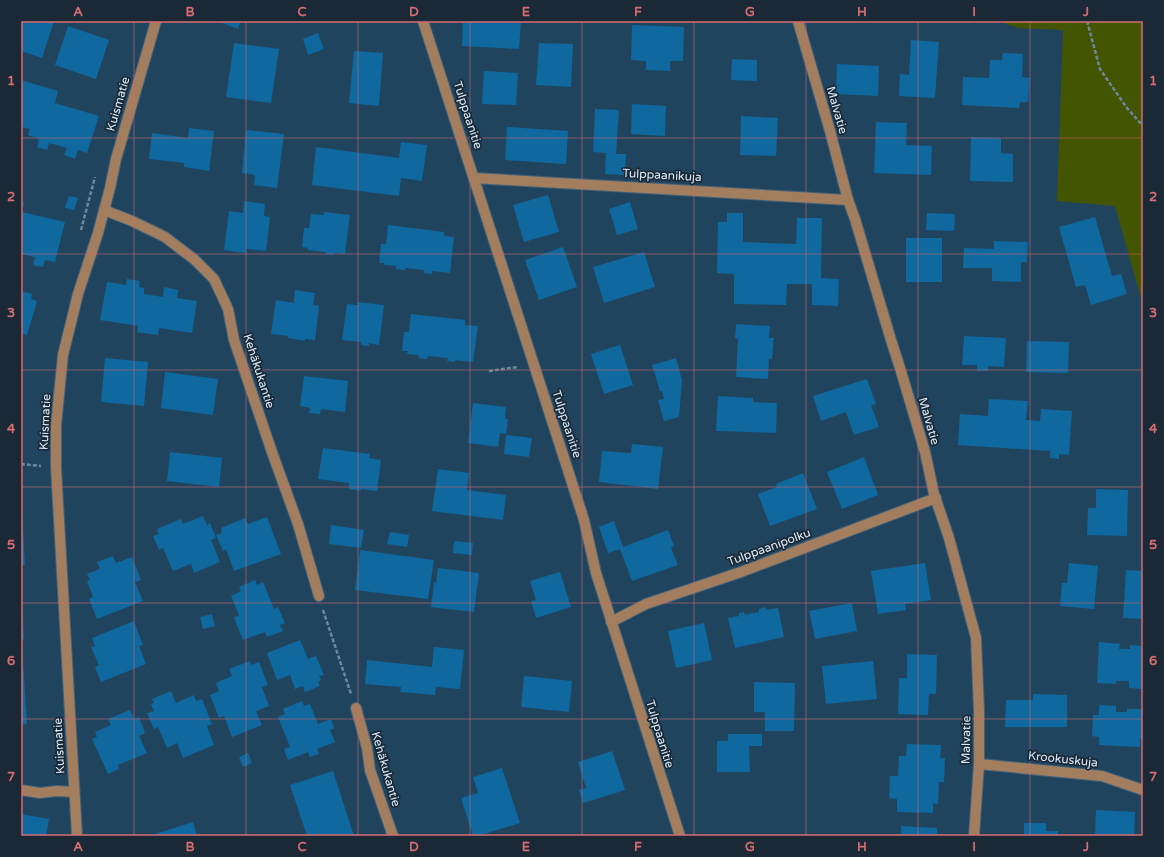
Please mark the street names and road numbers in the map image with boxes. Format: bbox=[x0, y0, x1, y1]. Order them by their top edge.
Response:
street label: Kuismatie bbox=[104, 75, 133, 133]
street label: Tulppaanitie bbox=[450, 79, 486, 151]
street label: Malvatie bbox=[824, 85, 850, 135]
street label: Tulppaanikuja bbox=[622, 166, 702, 184]
street label: Kehäkukantie bbox=[240, 332, 278, 410]
street label: Tulppaanitie bbox=[549, 388, 585, 460]
street label: Kuismatie bbox=[37, 393, 53, 450]
street label: Malvatie bbox=[916, 396, 942, 446]
street label: Tulppaanipolku bbox=[725, 525, 813, 569]
street label: Tulppaanitie bbox=[643, 698, 677, 770]
street label: Malvatie bbox=[959, 715, 973, 764]
street label: Kuismatie bbox=[51, 717, 67, 774]
street label: Kehäkukantie bbox=[369, 730, 403, 808]
street label: Krookuskuja bbox=[1027, 748, 1099, 770]

